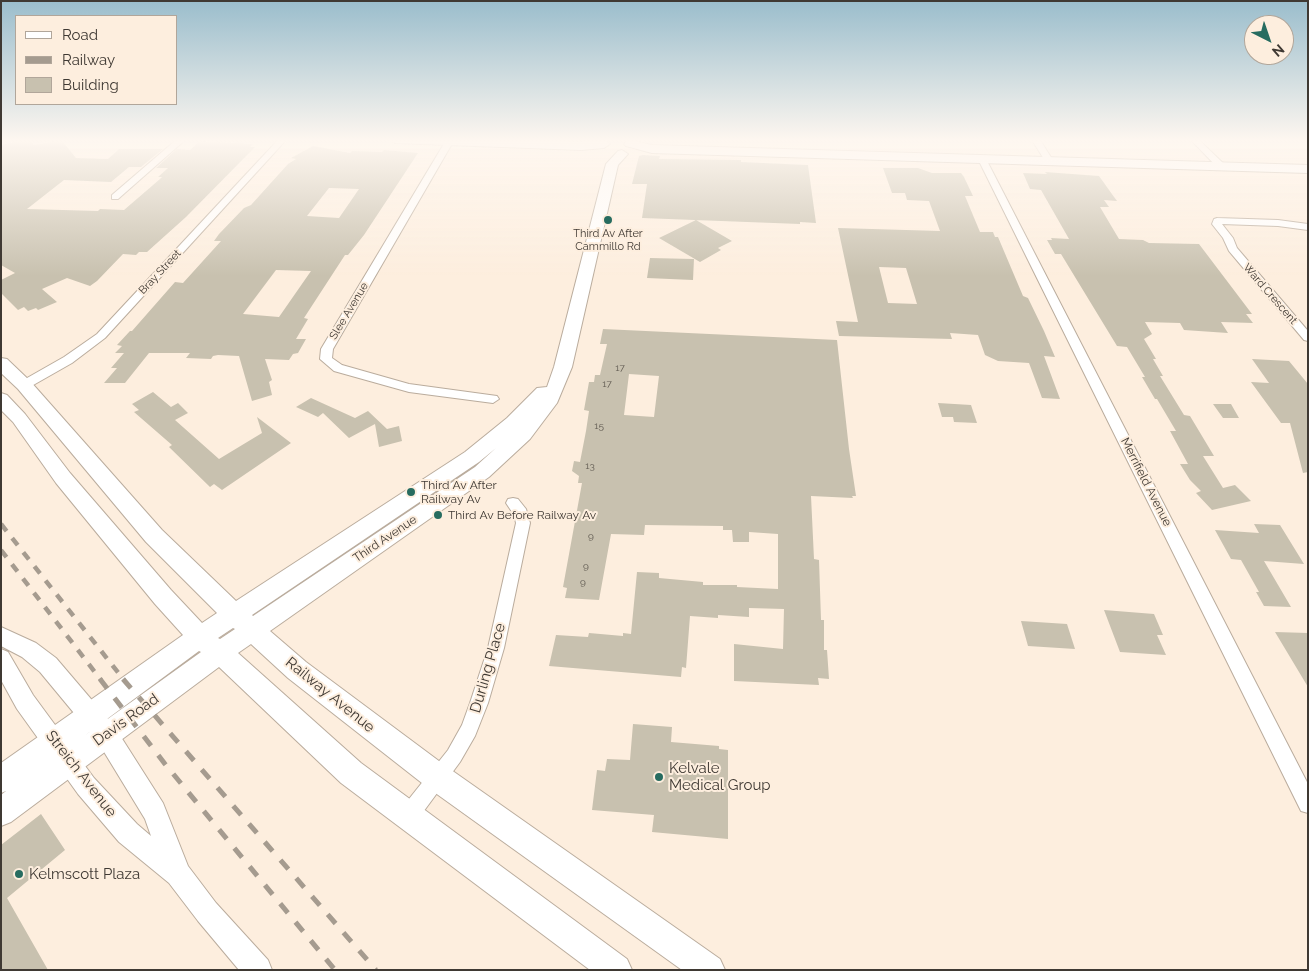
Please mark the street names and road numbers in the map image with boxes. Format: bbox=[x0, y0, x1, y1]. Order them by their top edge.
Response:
street label: Bray Street bbox=[136, 247, 184, 297]
street label: Ward Crescent bbox=[1240, 261, 1300, 327]
street label: Slee Avenue bbox=[327, 280, 371, 342]
street label: Merrifield Avenue bbox=[1117, 435, 1175, 529]
street label: Third Avenue bbox=[350, 512, 420, 566]
street label: Durling Place bbox=[467, 621, 509, 715]
street label: Railway Avenue bbox=[282, 654, 378, 736]
street label: Davis Road bbox=[90, 690, 162, 750]
street label: Streich Avenue bbox=[42, 727, 120, 821]

